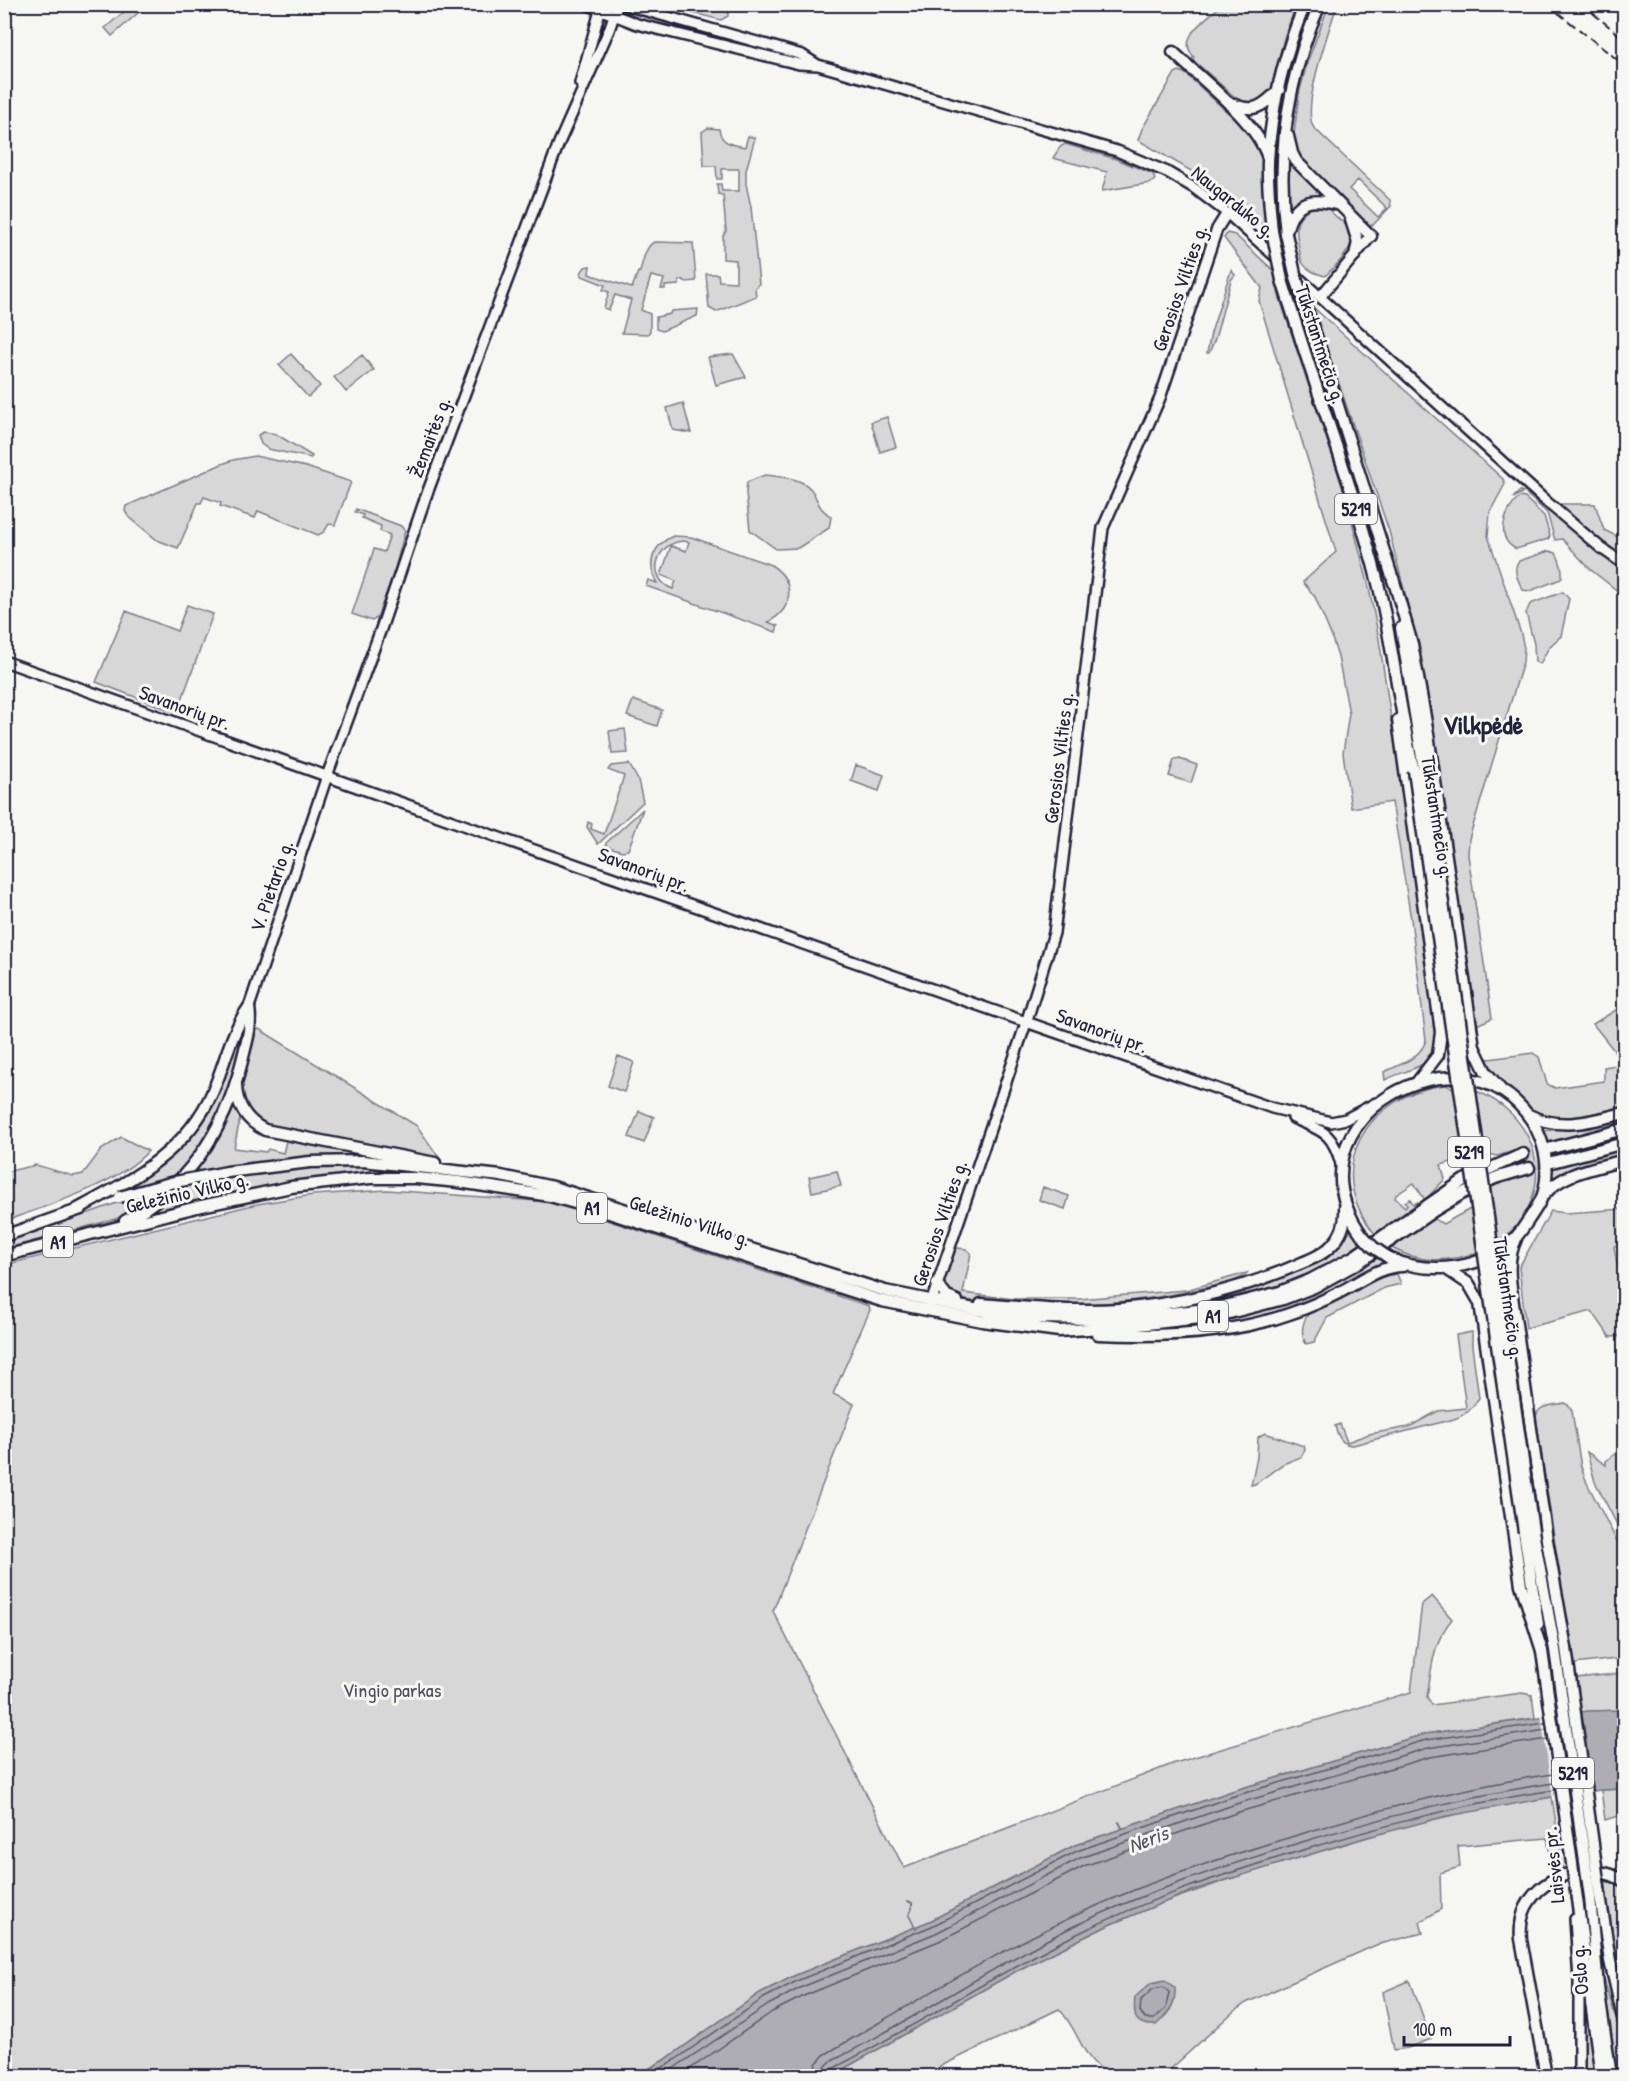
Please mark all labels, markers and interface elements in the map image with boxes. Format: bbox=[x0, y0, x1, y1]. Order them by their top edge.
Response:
street label: Naugarduko g. bbox=[1186, 159, 1282, 243]
street label: Gerosios Vilties g. bbox=[1145, 221, 1213, 355]
street label: Tūkstantmečio g. bbox=[1289, 281, 1353, 407]
street label: Žemaitės g. bbox=[401, 393, 457, 481]
road number: 5219 bbox=[1335, 494, 1377, 524]
street label: Savanorių pr. bbox=[136, 678, 234, 736]
street label: Gerosios Vilties g. bbox=[1037, 691, 1079, 825]
district label: Vilkpėdė bbox=[1443, 707, 1524, 743]
street label: Tūkstantmečio g. bbox=[1415, 754, 1461, 880]
street label: V. Pietario g. bbox=[243, 837, 299, 935]
street label: Savanorių pr. bbox=[595, 840, 693, 898]
street label: Savanorių pr. bbox=[1053, 1001, 1151, 1059]
road number: 5219 bbox=[1448, 1137, 1490, 1167]
street label: Gerosios Vilties g. bbox=[905, 1156, 973, 1290]
street label: Geležinio Vilko g. bbox=[123, 1165, 251, 1219]
street label: Geležinio Vilko g. bbox=[626, 1188, 754, 1252]
road number: A1 bbox=[577, 1193, 607, 1223]
road number: A1 bbox=[43, 1227, 73, 1257]
street label: Tūkstantmečio g. bbox=[1487, 1235, 1531, 1361]
road number: A1 bbox=[1198, 1301, 1228, 1331]
park label: Vingio parkas bbox=[343, 1676, 442, 1703]
road number: 5219 bbox=[1552, 1758, 1594, 1788]
water label: Neris bbox=[1124, 1818, 1174, 1860]
street label: Laisvės pr. bbox=[1536, 1826, 1570, 1904]
street label: Oslo g. bbox=[1563, 1944, 1595, 1996]
scale bar bbox=[1404, 2009, 1510, 2047]
text: 100 m bbox=[1413, 2017, 1452, 2042]

